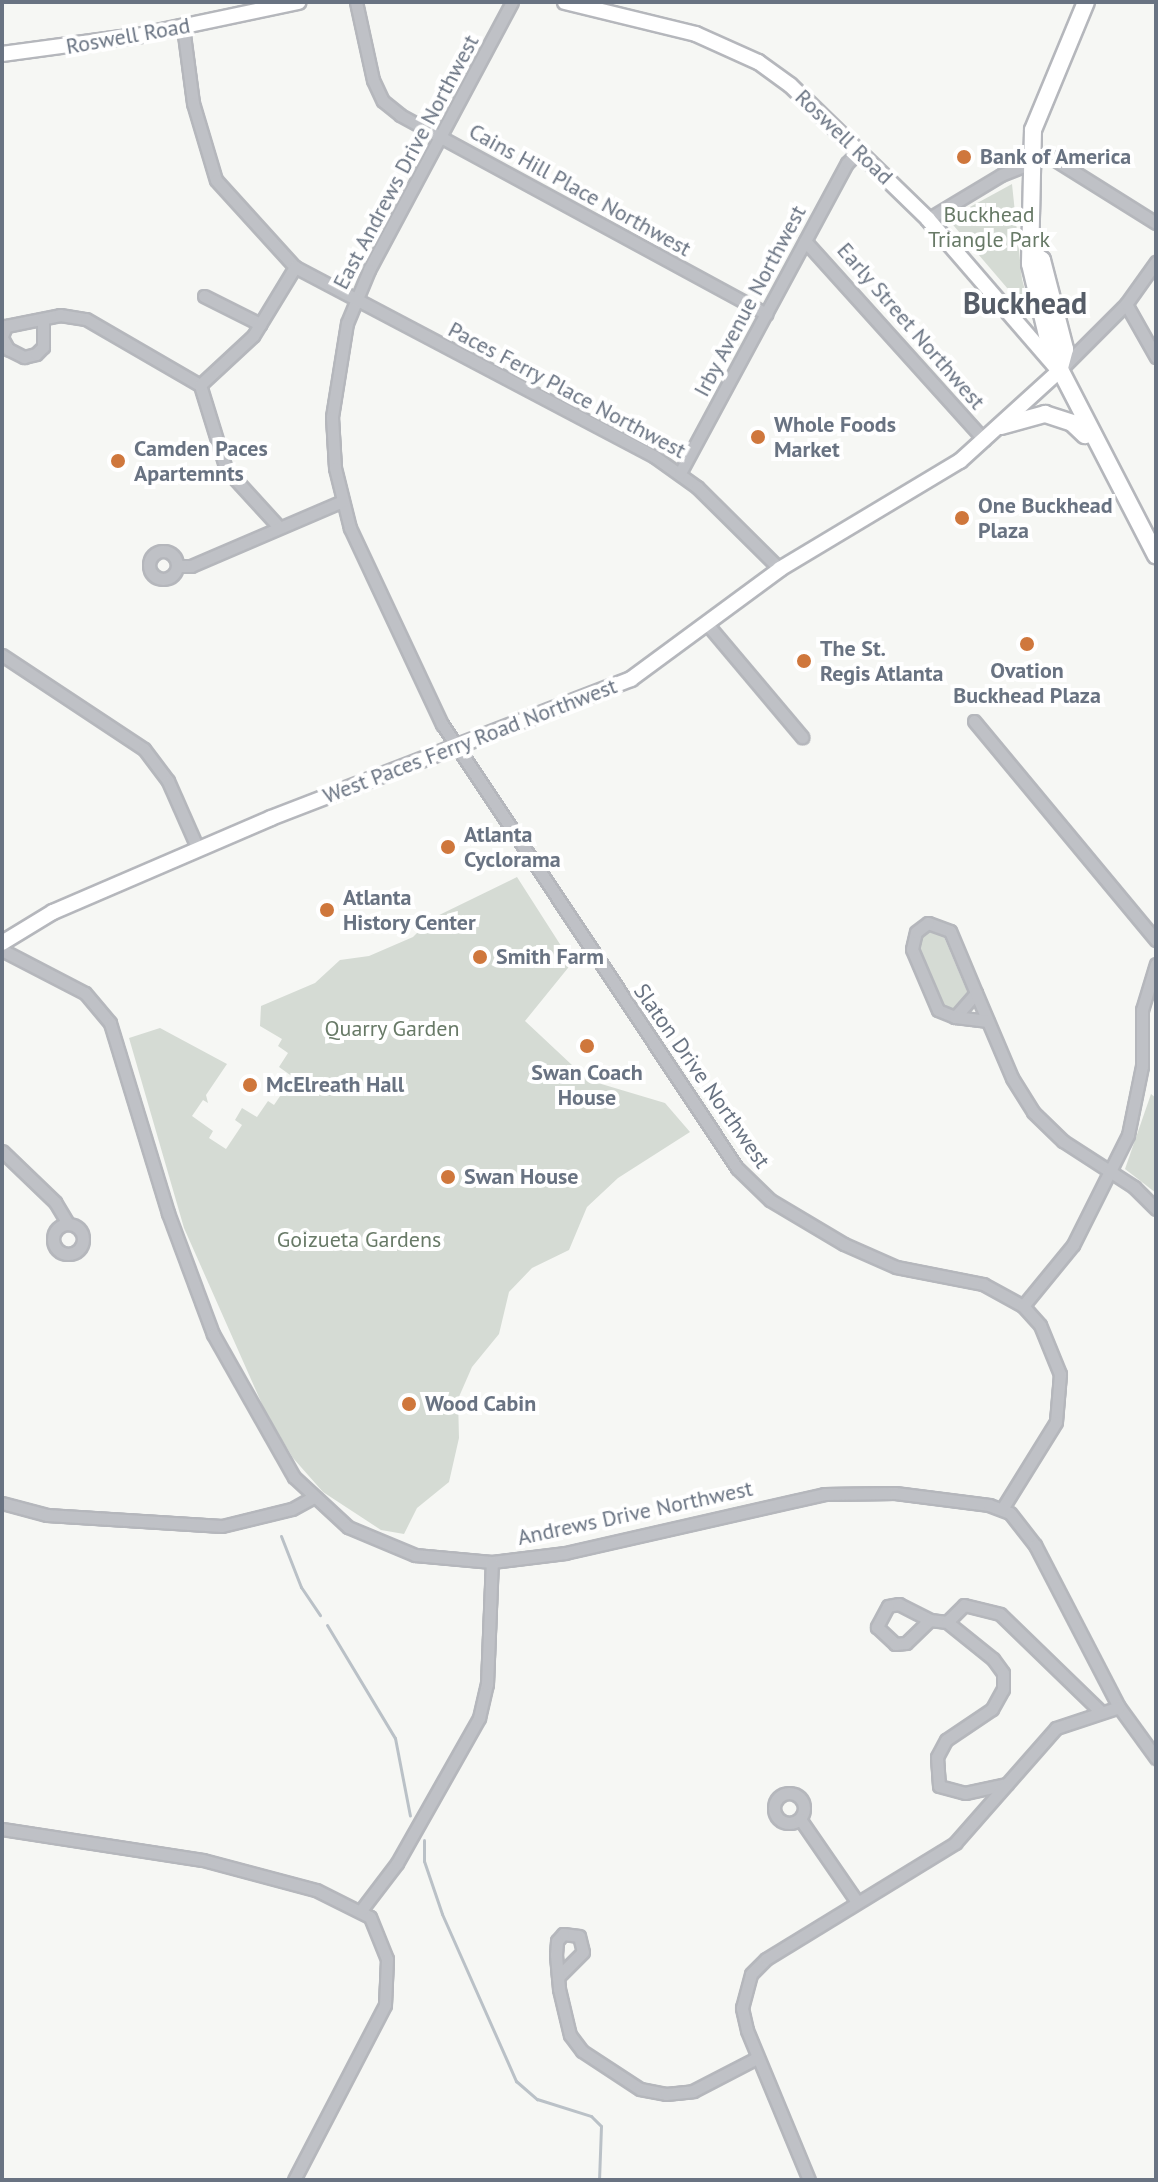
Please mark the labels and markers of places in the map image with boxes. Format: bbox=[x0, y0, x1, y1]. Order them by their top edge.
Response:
place label: Bank of America bbox=[980, 144, 1133, 170]
marker: Bank of America bbox=[955, 148, 973, 166]
place label: Whole Foods Market bbox=[774, 411, 896, 462]
marker: Whole Foods Market bbox=[749, 428, 767, 446]
place label: Camden Paces Apartemnts bbox=[134, 435, 268, 486]
marker: Camden Paces Apartemnts bbox=[109, 452, 127, 470]
place label: One Buckhead Plaza bbox=[978, 492, 1113, 544]
marker: One Buckhead Plaza bbox=[953, 509, 971, 527]
place label: The St. Regis Atlanta bbox=[820, 635, 944, 686]
marker: Ovation Buckhead Plaza bbox=[1018, 635, 1036, 653]
marker: The St. Regis Atlanta bbox=[795, 652, 813, 670]
place label: Ovation Buckhead Plaza bbox=[953, 657, 1101, 708]
place label: Atlanta Cyclorama bbox=[464, 821, 561, 872]
marker: Atlanta Cyclorama bbox=[439, 838, 457, 856]
place label: Atlanta History Center bbox=[343, 884, 477, 936]
marker: Atlanta History Center bbox=[318, 901, 336, 919]
place label: Smith Farm bbox=[496, 944, 604, 970]
marker: Smith Farm bbox=[471, 948, 489, 966]
marker: Swan Coach House bbox=[578, 1037, 596, 1055]
place label: Swan Coach House bbox=[531, 1059, 643, 1110]
place label: McElreath Hall bbox=[266, 1072, 404, 1098]
marker: McElreath Hall bbox=[241, 1076, 259, 1094]
place label: Swan House bbox=[464, 1164, 578, 1190]
marker: Swan House bbox=[439, 1168, 457, 1186]
place label: Wood Cabin bbox=[425, 1391, 537, 1417]
marker: Wood Cabin bbox=[400, 1395, 418, 1413]

